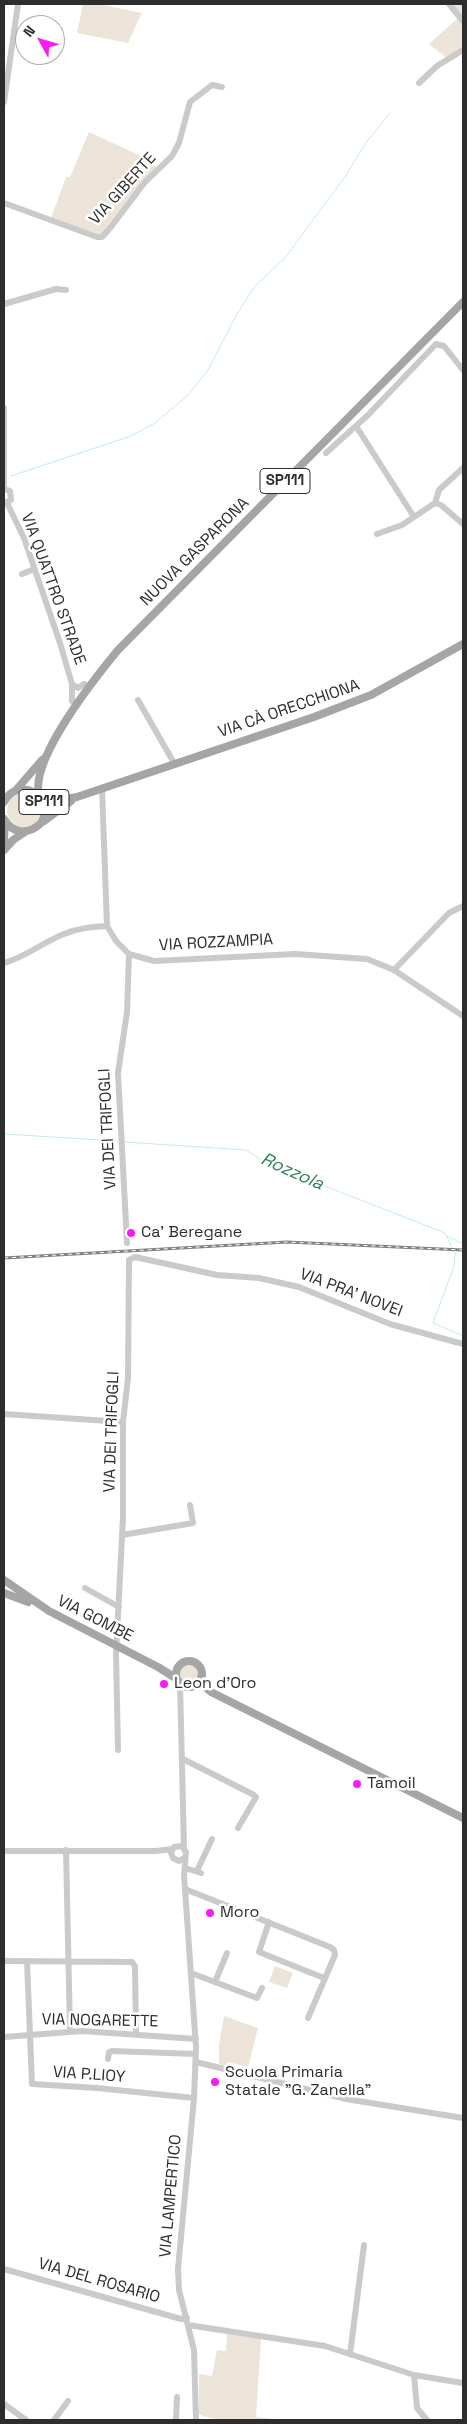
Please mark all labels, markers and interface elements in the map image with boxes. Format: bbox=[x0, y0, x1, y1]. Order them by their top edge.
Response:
north arrow bbox=[15, 15, 65, 65]
text: N bbox=[19, 22, 39, 41]
street label: VIA GIBERTE bbox=[86, 149, 160, 229]
road number: SP111 bbox=[260, 468, 310, 494]
street label: NUOVA GASPARONA bbox=[137, 494, 253, 610]
street label: VIA QUATTRO STRADE bbox=[17, 510, 89, 668]
street label: VIA CÀ ORECCHIONA bbox=[216, 676, 362, 742]
road number: SP111 bbox=[19, 790, 69, 814]
street label: VIA ROZZAMPIA bbox=[158, 930, 274, 956]
street label: VIA DEI TRIFOGLI bbox=[95, 1068, 121, 1190]
water label: Rozzola bbox=[257, 1149, 327, 1195]
place label: Ca' Beregane bbox=[141, 1223, 242, 1243]
marker: Ca' Beregane bbox=[125, 1227, 137, 1239]
street label: VIA PRA' NOVEI bbox=[297, 1265, 405, 1321]
street label: VIA DEI TRIFOGLI bbox=[100, 1371, 124, 1493]
street label: VIA GOMBE bbox=[54, 1592, 136, 1646]
place label: Leon d'Oro bbox=[174, 1674, 256, 1694]
marker: Leon d'Oro bbox=[158, 1678, 170, 1690]
place label: Tamoil bbox=[367, 1774, 416, 1794]
marker: Tamoil bbox=[351, 1778, 363, 1790]
place label: Moro bbox=[220, 1903, 259, 1923]
marker: Moro bbox=[204, 1907, 216, 1919]
street label: VIA NOGARETTE bbox=[41, 2010, 159, 2032]
street label: VIA P.LIOY bbox=[52, 2063, 126, 2087]
place label: Scuola Primaria Statale "G. Zanella" bbox=[225, 2063, 371, 2101]
marker: Scuola Primaria Statale "G. Zanella" bbox=[209, 2076, 221, 2088]
street label: VIA LAMPERTICO bbox=[156, 2134, 186, 2258]
street label: VIA DEL ROSARIO bbox=[36, 2254, 162, 2308]

